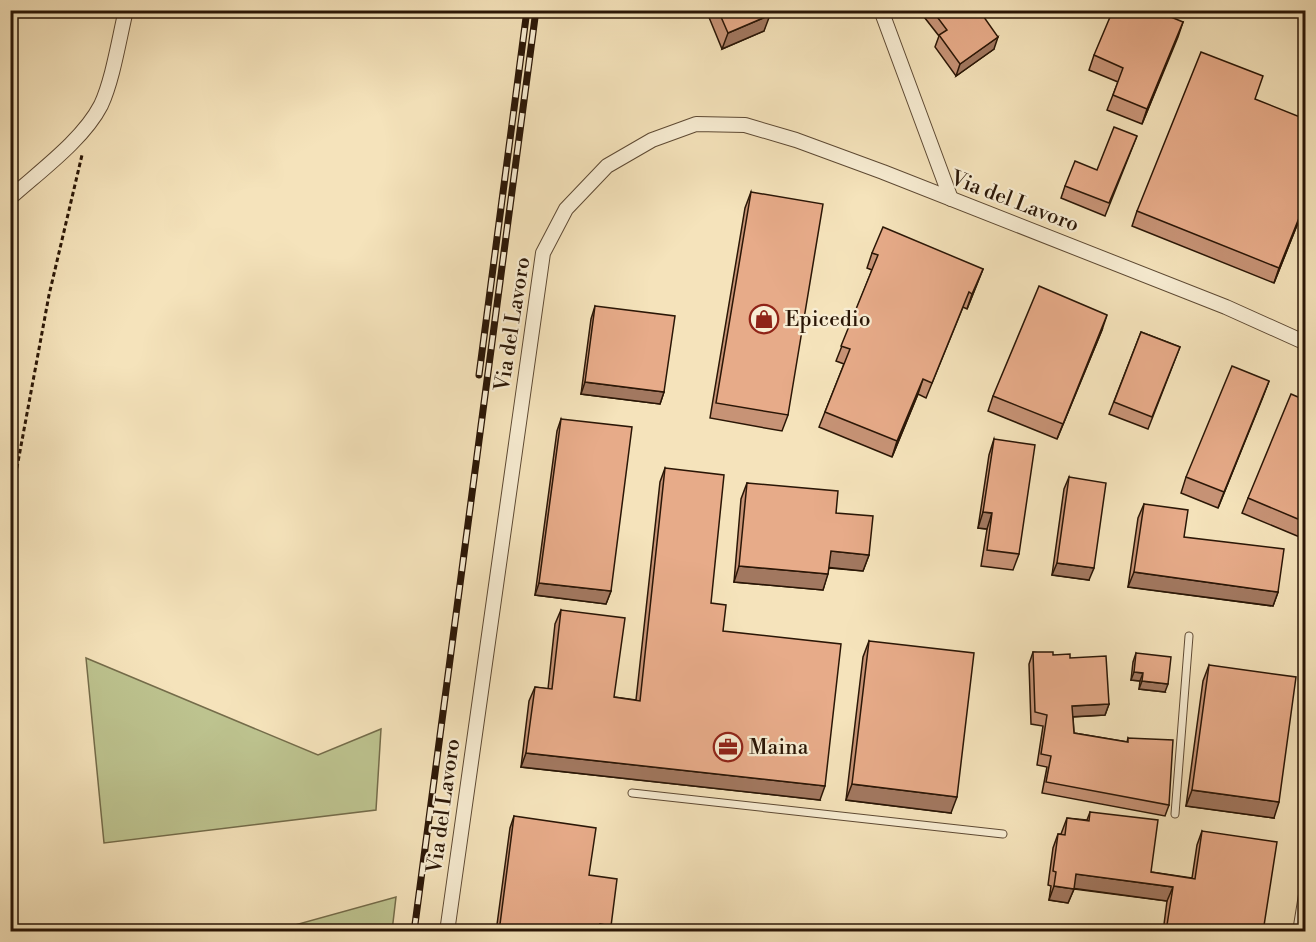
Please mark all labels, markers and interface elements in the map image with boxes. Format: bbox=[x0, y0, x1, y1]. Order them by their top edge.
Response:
street label: Via del Lavoro bbox=[946, 165, 1083, 238]
street label: Via del Lavoro bbox=[489, 255, 536, 394]
shop icon: Epicedio bbox=[748, 303, 780, 335]
place label: Epicedio bbox=[785, 307, 870, 333]
office icon: Maina bbox=[712, 731, 744, 763]
place label: Maina bbox=[749, 735, 809, 761]
street label: Via del Lavoro bbox=[422, 737, 466, 876]

